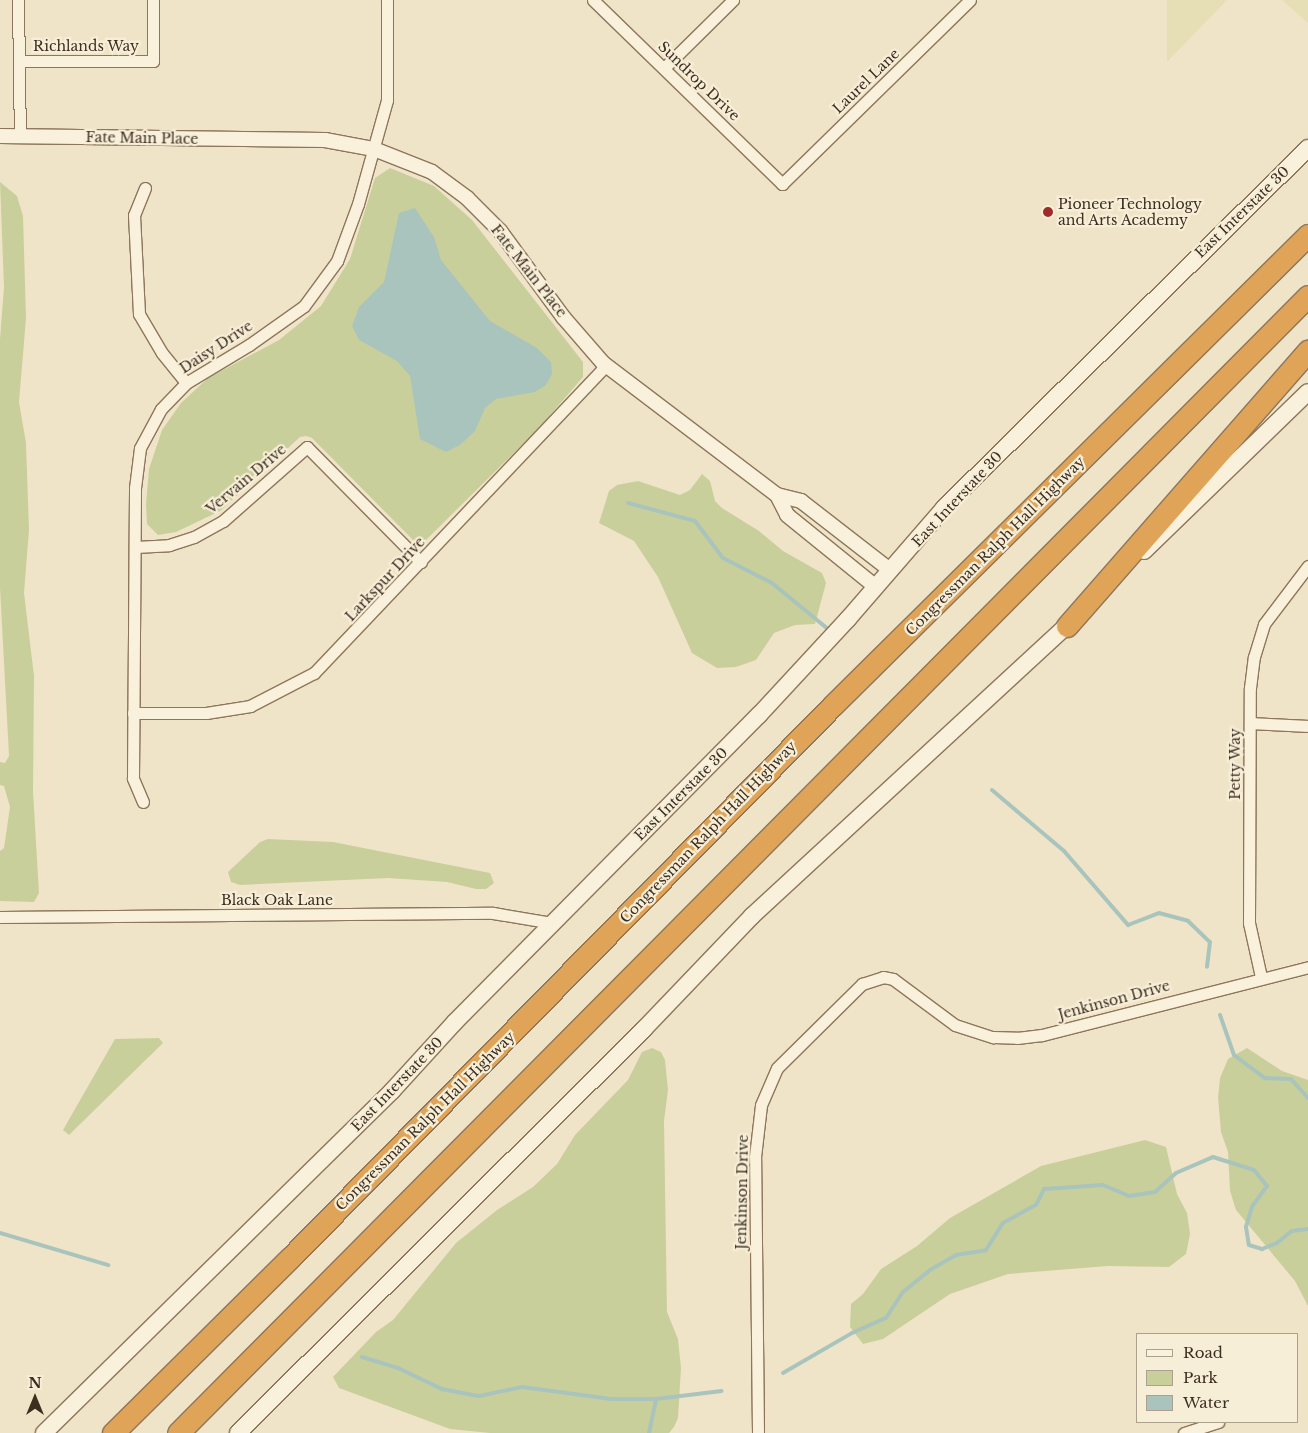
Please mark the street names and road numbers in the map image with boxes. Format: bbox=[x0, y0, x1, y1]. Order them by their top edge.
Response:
street label: Richlands Way bbox=[33, 38, 139, 54]
street label: Sundrop Drive bbox=[655, 38, 743, 124]
street label: Laurel Lane bbox=[829, 45, 903, 117]
street label: Fate Main Place bbox=[85, 129, 199, 147]
street label: East Interstate 30 bbox=[1191, 163, 1293, 261]
street label: Fate Main Place bbox=[488, 221, 570, 321]
street label: Daisy Drive bbox=[176, 317, 256, 377]
street label: Vervain Drive bbox=[203, 441, 289, 517]
street label: East Interstate 30 bbox=[908, 448, 1006, 550]
street label: Congressman Ralph Hall Highway bbox=[902, 453, 1088, 639]
street label: Larkspur Drive bbox=[342, 533, 428, 625]
street label: Petty Way bbox=[1227, 728, 1243, 800]
street label: Congressman Ralph Hall Highway bbox=[616, 738, 800, 926]
street label: East Interstate 30 bbox=[631, 744, 731, 844]
street label: Black Oak Lane bbox=[221, 892, 333, 908]
street label: Jenkinson Drive bbox=[1056, 977, 1172, 1023]
street label: Congressman Ralph Hall Highway bbox=[332, 1028, 518, 1214]
street label: East Interstate 30 bbox=[348, 1033, 446, 1135]
street label: Jenkinson Drive bbox=[733, 1134, 751, 1250]

